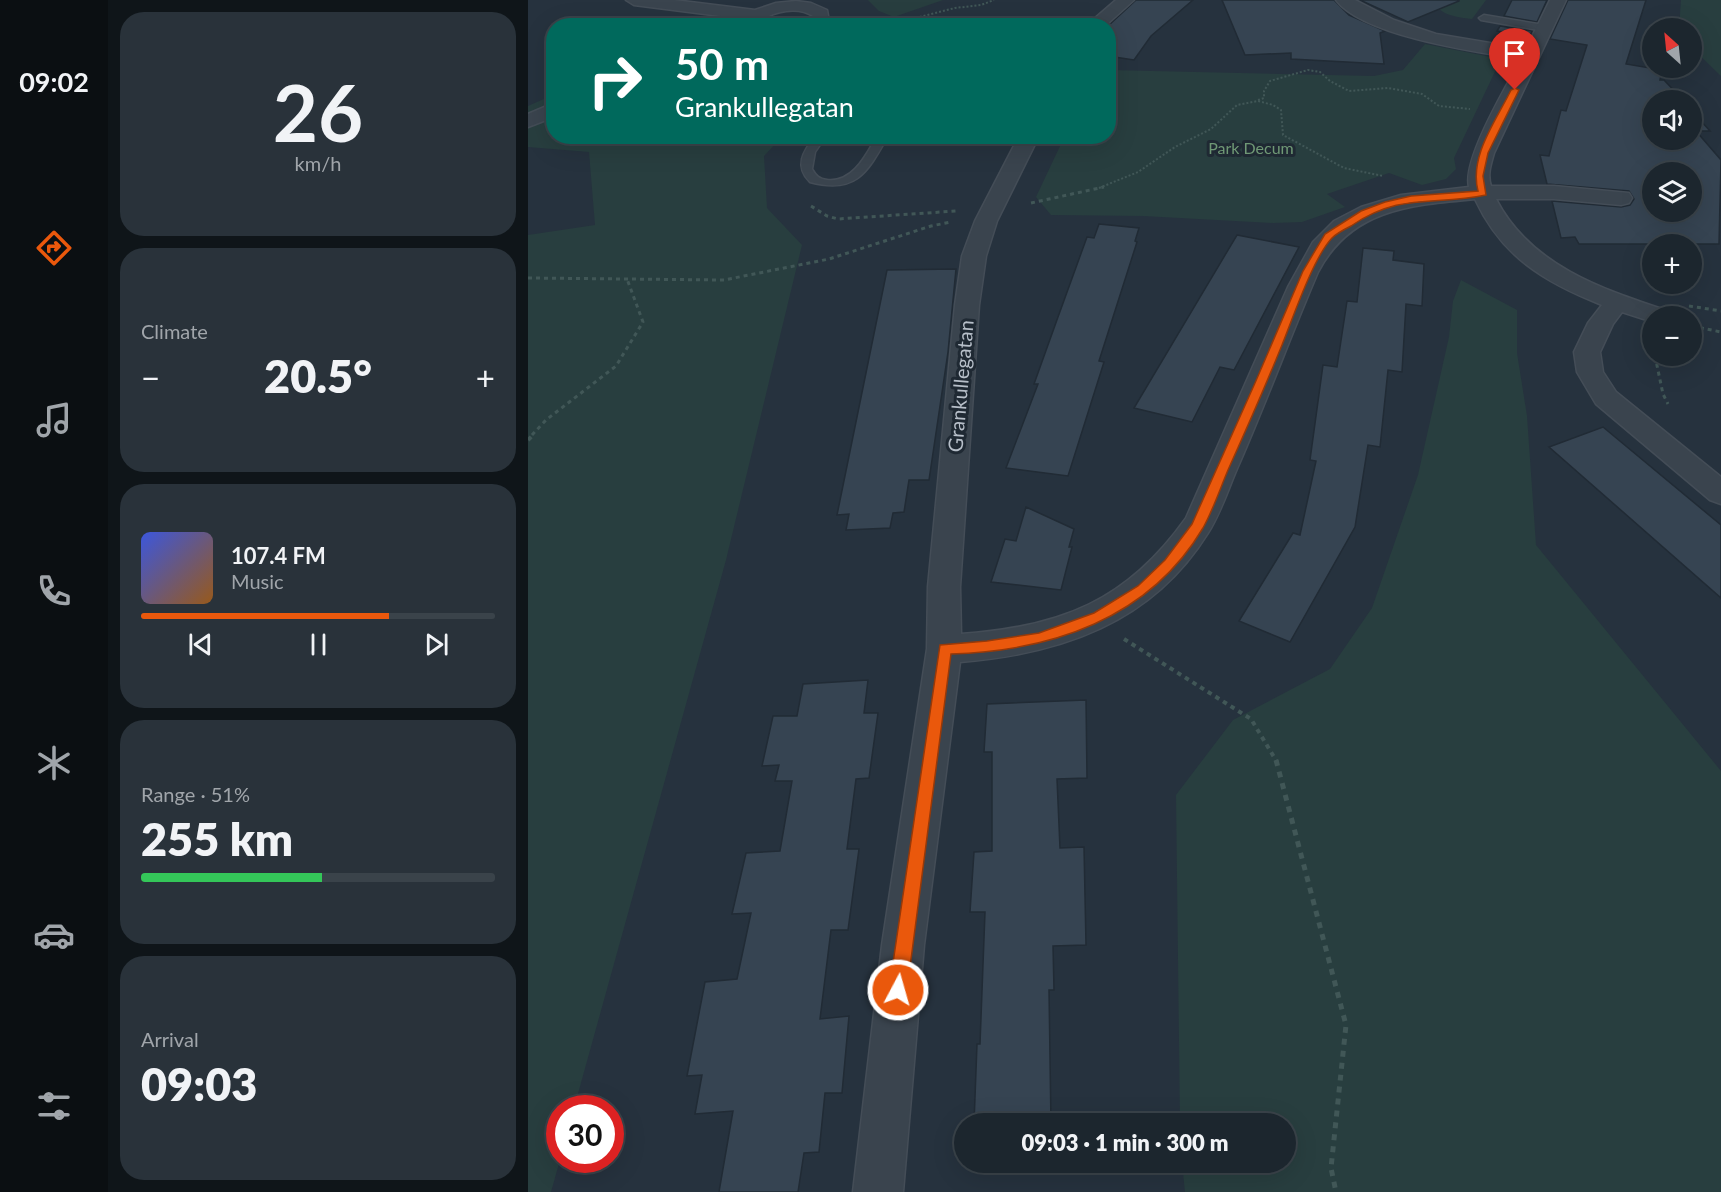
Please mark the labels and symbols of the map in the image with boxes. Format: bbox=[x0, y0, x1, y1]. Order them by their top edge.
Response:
north arrow bbox=[1642, 18, 1702, 78]
pin bbox=[1489, 28, 1540, 90]
park label: Park Decum bbox=[1208, 138, 1294, 157]
street label: Grankullegatan bbox=[942, 319, 978, 453]
position arrow bbox=[866, 958, 930, 1022]
speed limit sign: 30 bbox=[546, 1095, 624, 1173]

